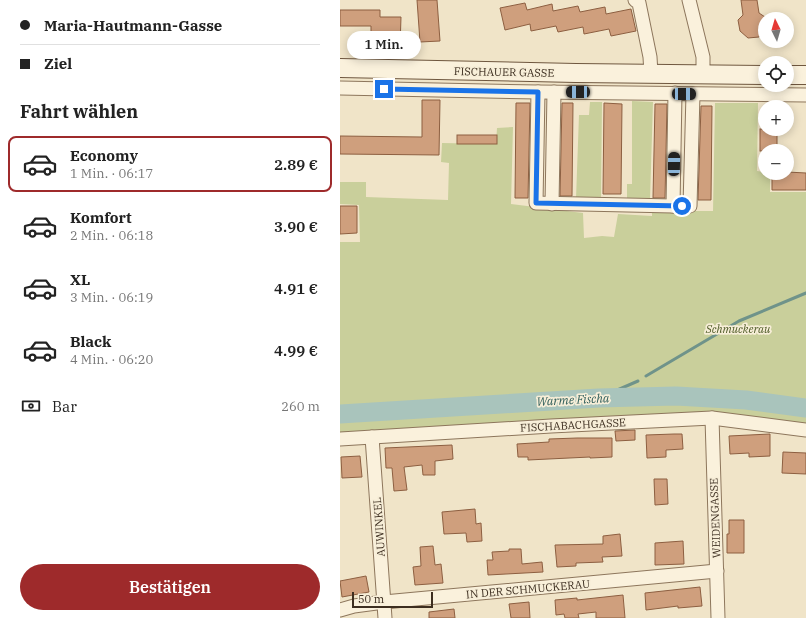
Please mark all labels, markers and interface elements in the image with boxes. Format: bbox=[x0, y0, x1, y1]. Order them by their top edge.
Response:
north arrow bbox=[758, 12, 794, 48]
map controls bbox=[758, 12, 794, 180]
text: Maria-Hautmann-Gasse bbox=[44, 16, 222, 35]
callout: 1 Min. bbox=[347, 31, 421, 59]
text: 1 Min. bbox=[365, 36, 403, 53]
text: Ziel bbox=[44, 54, 72, 73]
button: locate bbox=[758, 56, 794, 92]
street label: FISCHAUER GASSE bbox=[454, 64, 554, 80]
route end bbox=[375, 80, 393, 98]
car bbox=[566, 86, 590, 98]
car bbox=[672, 88, 696, 100]
text: Fahrt wählen bbox=[20, 100, 138, 123]
button: + bbox=[758, 100, 794, 136]
button: − bbox=[758, 144, 794, 180]
icon: car bbox=[22, 146, 58, 182]
text: Economy bbox=[70, 146, 138, 165]
car bbox=[668, 152, 680, 176]
text: 2.89 € bbox=[274, 155, 318, 174]
text: 1 Min. · 06:17 bbox=[70, 165, 153, 182]
route start bbox=[673, 197, 691, 215]
icon: car bbox=[22, 208, 58, 244]
text: Komfort bbox=[70, 208, 132, 227]
text: 3.90 € bbox=[274, 217, 318, 236]
text: 2 Min. · 06:18 bbox=[70, 227, 153, 244]
icon: car bbox=[22, 270, 58, 306]
text: XL bbox=[70, 270, 90, 289]
text: 4.91 € bbox=[274, 279, 318, 298]
text: 3 Min. · 06:19 bbox=[70, 289, 153, 306]
park label: Schmuckerau bbox=[705, 322, 771, 336]
icon: car bbox=[22, 332, 58, 368]
text: Black bbox=[70, 332, 111, 351]
text: 4.99 € bbox=[274, 341, 318, 360]
text: 4 Min. · 06:20 bbox=[70, 351, 153, 368]
water label: Warme Fischa bbox=[536, 390, 610, 409]
icon: cash bbox=[20, 395, 42, 417]
text: Bar bbox=[52, 397, 77, 416]
text: 260 m bbox=[281, 398, 320, 415]
street label: FISCHABACHGASSE bbox=[520, 415, 626, 435]
street label: WEIDENGASSE bbox=[707, 478, 723, 558]
street label: AUWINKEL bbox=[370, 497, 388, 557]
button: Bestätigen bbox=[20, 564, 320, 610]
street label: IN DER SCHMUCKERAU bbox=[465, 577, 591, 601]
scale bar bbox=[352, 590, 433, 609]
text: 50 m bbox=[358, 592, 384, 606]

